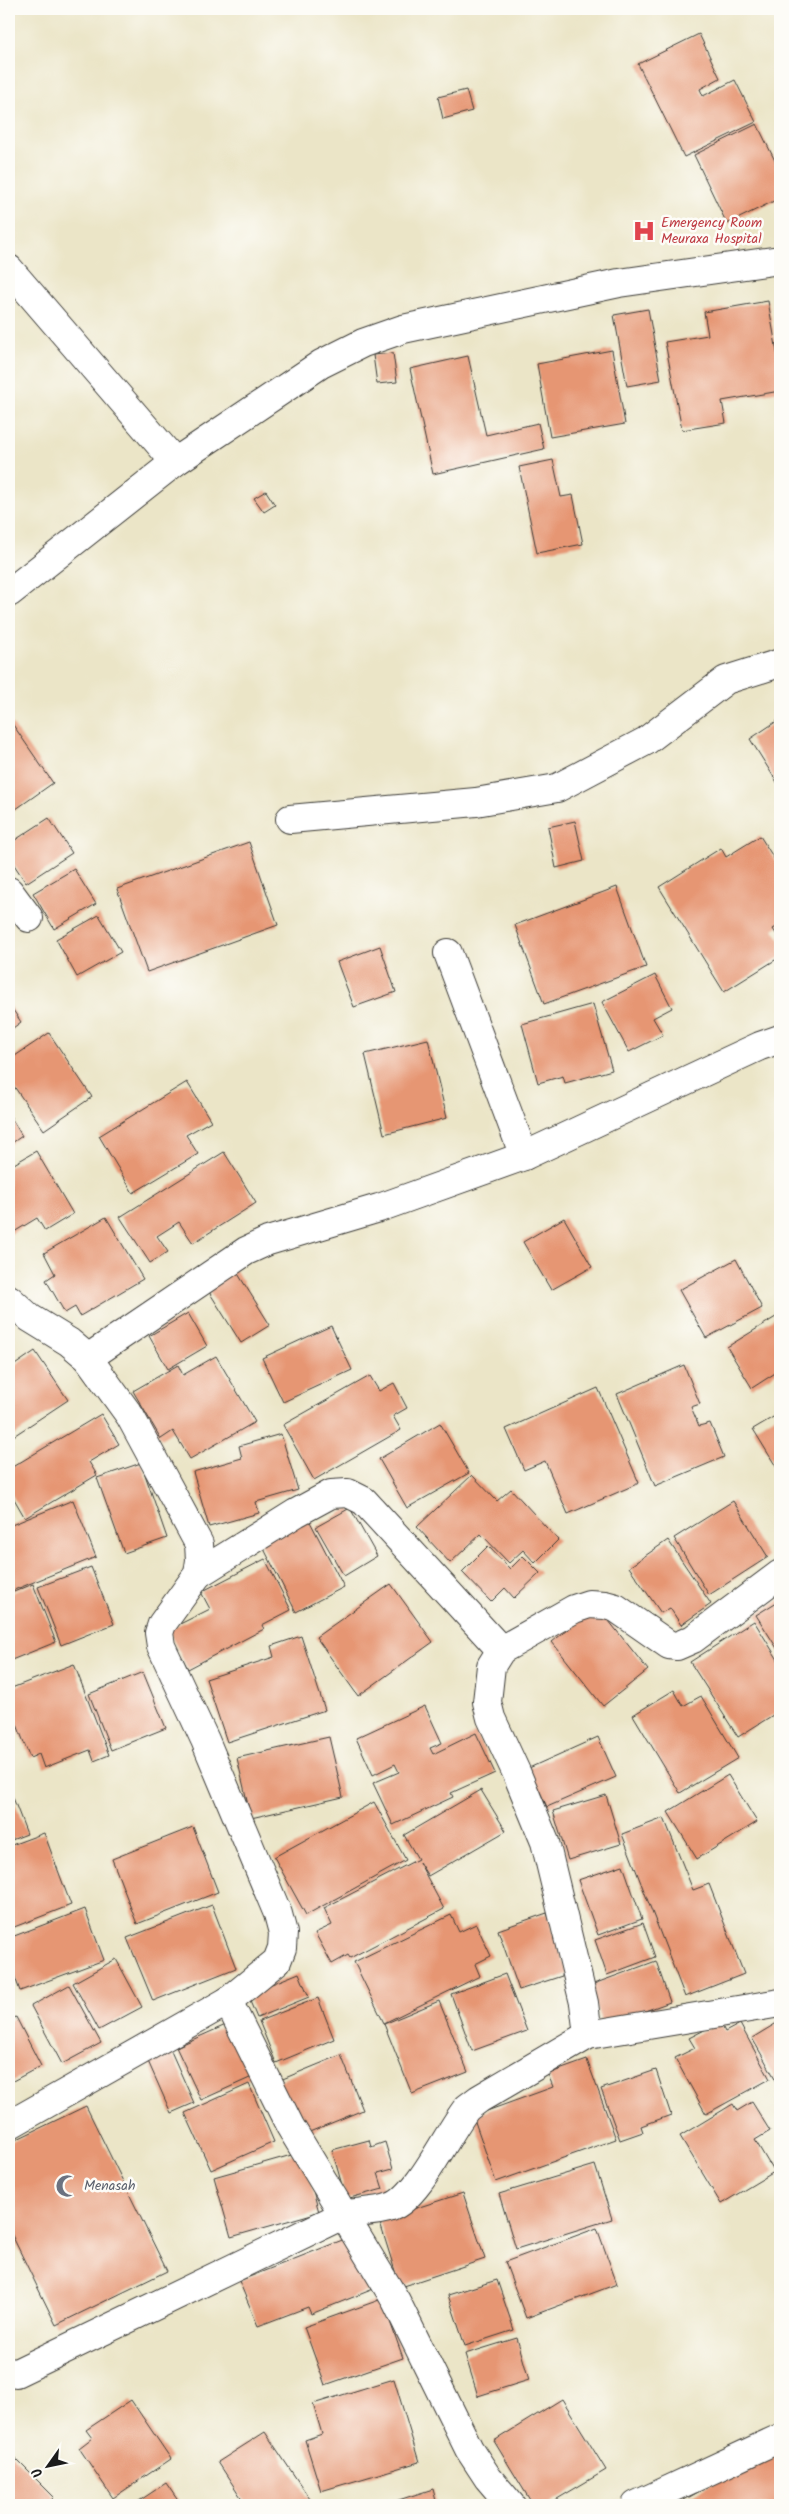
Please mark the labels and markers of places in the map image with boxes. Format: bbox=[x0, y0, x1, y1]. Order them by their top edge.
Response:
place label: Emergency Room Meuraxa Hospital bbox=[661, 212, 762, 250]
hospital icon: Emergency Room Meuraxa Hospital bbox=[631, 218, 657, 244]
mosque icon: Menasah bbox=[54, 2173, 80, 2199]
place label: Menasah bbox=[84, 2175, 135, 2197]

